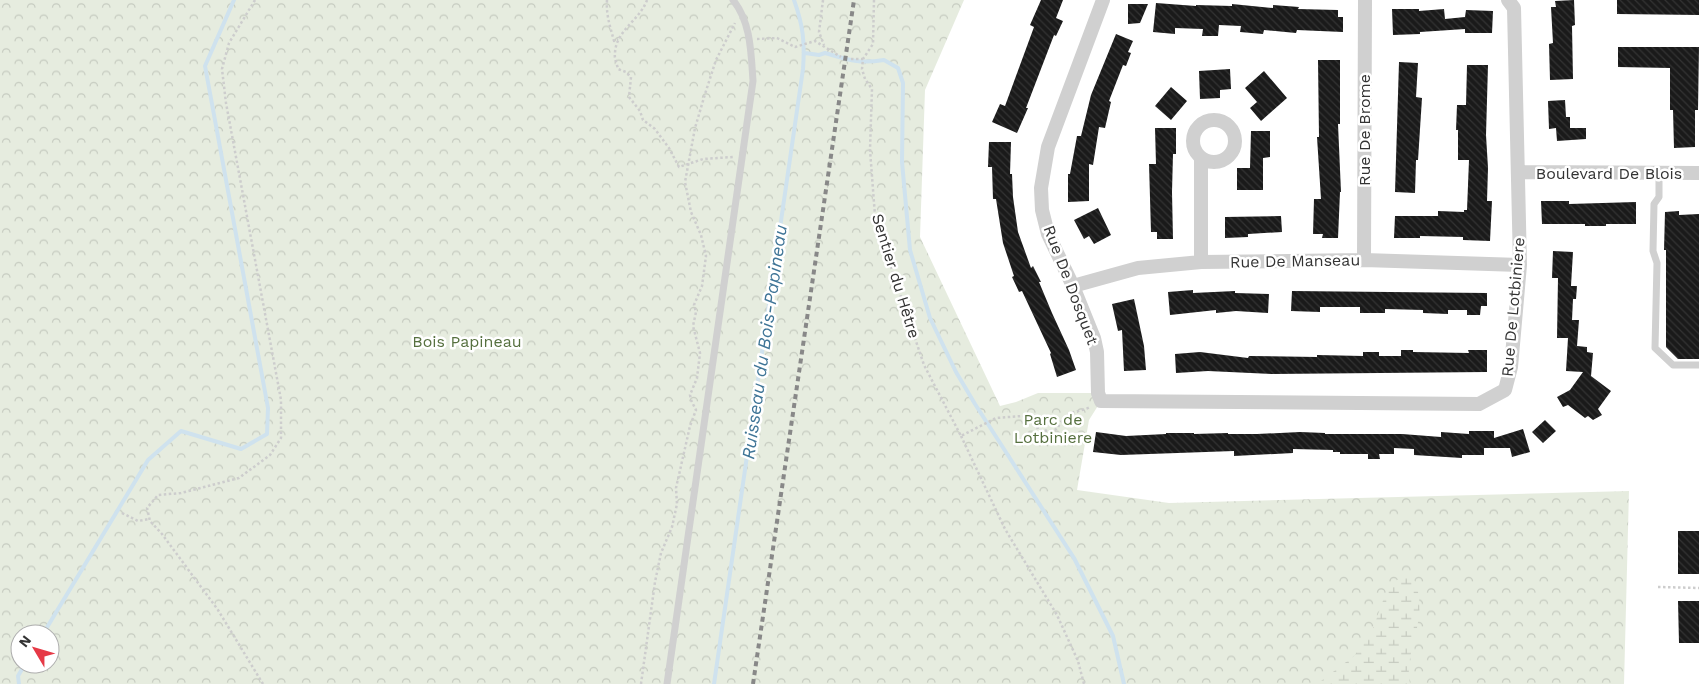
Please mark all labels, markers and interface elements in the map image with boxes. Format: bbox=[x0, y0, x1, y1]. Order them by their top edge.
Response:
street label: Rue De Brome bbox=[1355, 74, 1374, 186]
street label: Boulevard De Blois bbox=[1536, 164, 1682, 183]
street label: Sentier du Hêtre bbox=[868, 211, 924, 341]
water label: Ruisseau du Bois-Papineau bbox=[737, 223, 791, 461]
street label: Rue De Dosquet bbox=[1039, 223, 1103, 348]
street label: Rue De Lotbiniere bbox=[1497, 236, 1529, 378]
street label: Rue De Manseau bbox=[1230, 250, 1360, 272]
park label: Bois Papineau bbox=[412, 332, 522, 351]
park label: Parc de Lotbiniere bbox=[1014, 410, 1092, 447]
north arrow bbox=[10, 624, 60, 674]
text: N bbox=[15, 632, 34, 650]

